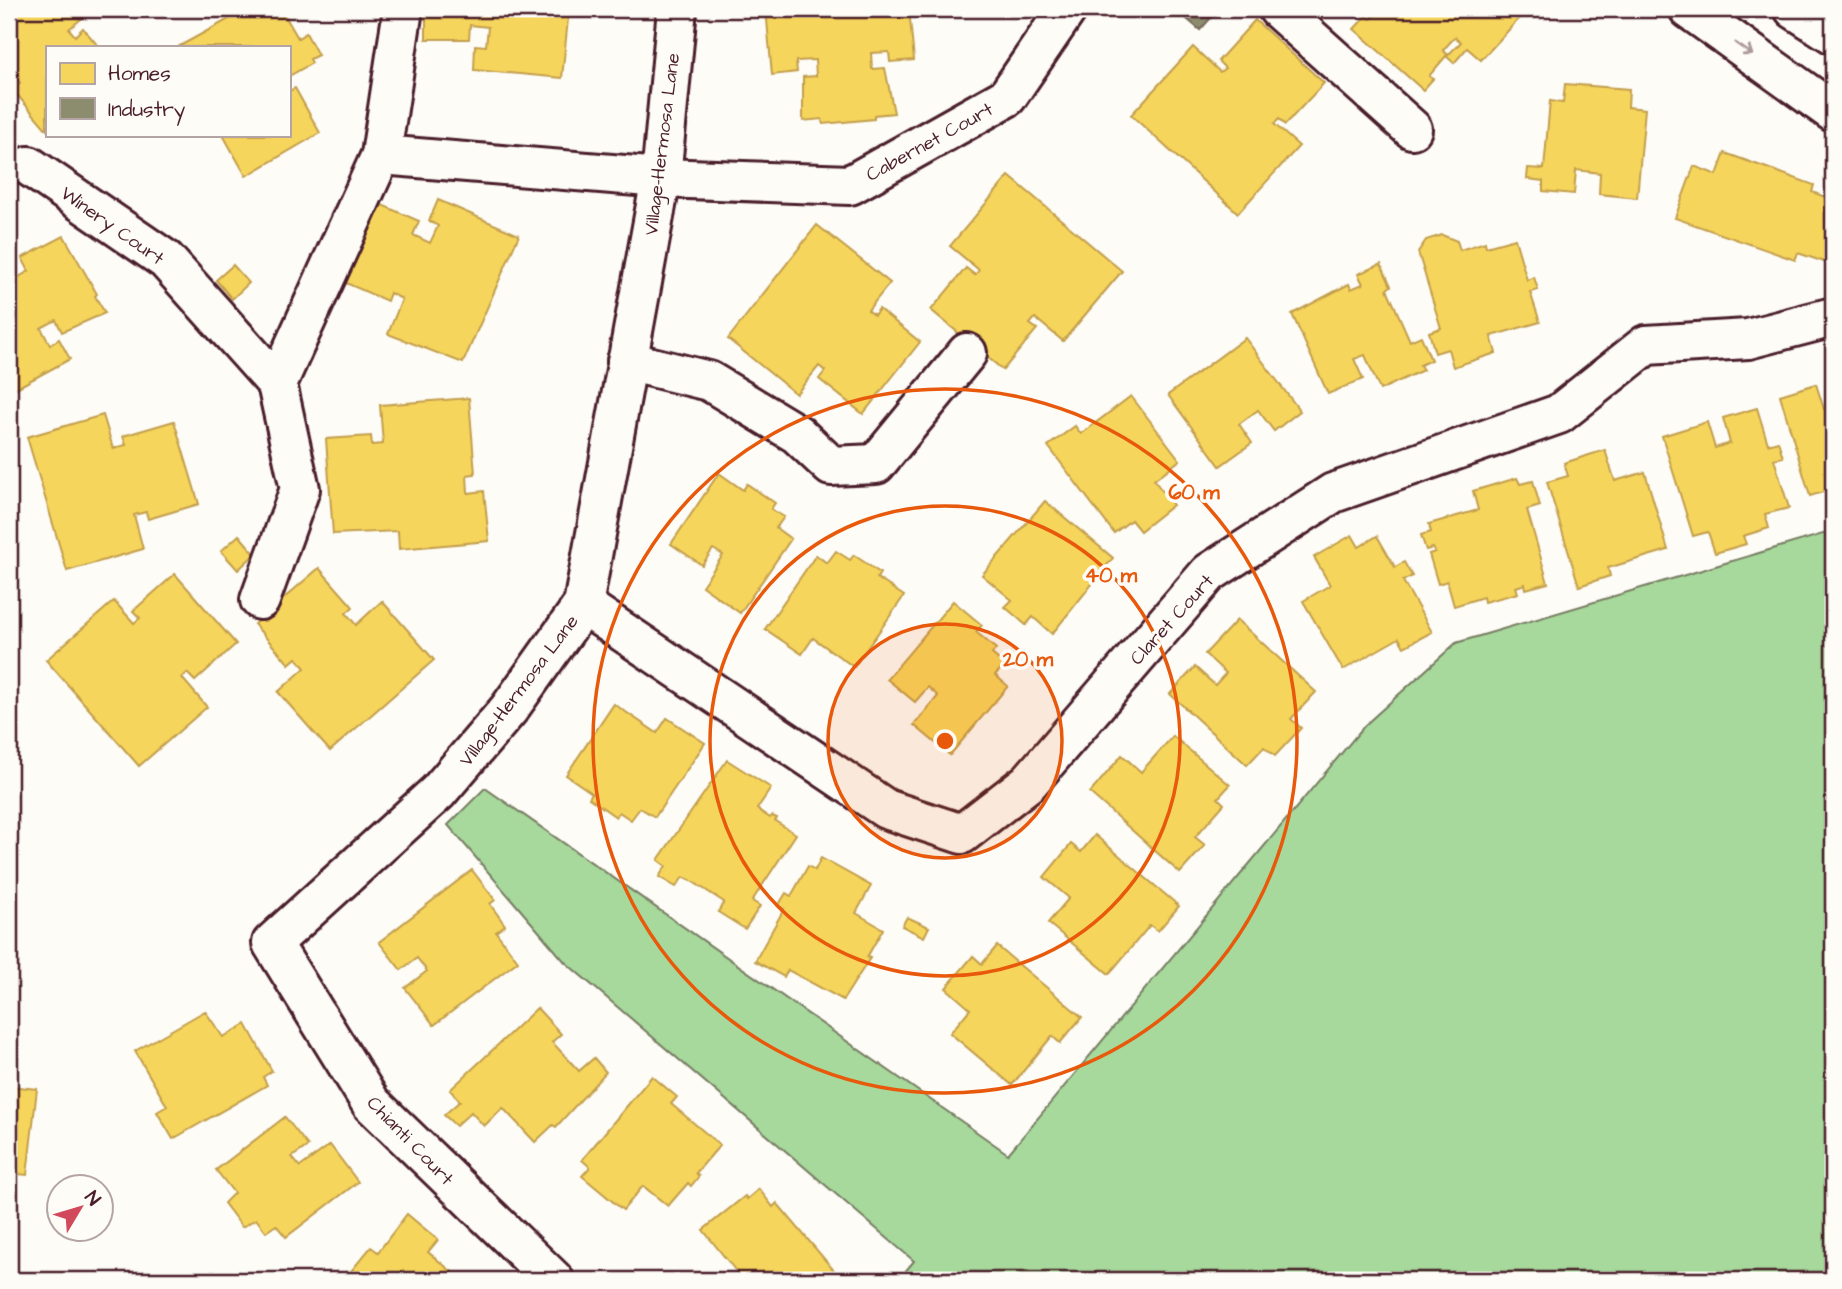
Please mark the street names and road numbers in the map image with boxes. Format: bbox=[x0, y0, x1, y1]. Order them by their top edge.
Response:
street label: Village-Hermosa Lane bbox=[638, 51, 688, 237]
street label: Cabernet Court bbox=[861, 96, 998, 188]
street label: Winery Court bbox=[54, 180, 170, 273]
street label: Claret Court bbox=[1124, 568, 1221, 671]
street label: Village-Hermosa Lane bbox=[453, 609, 586, 773]
street label: Chianti Court bbox=[360, 1090, 460, 1192]

